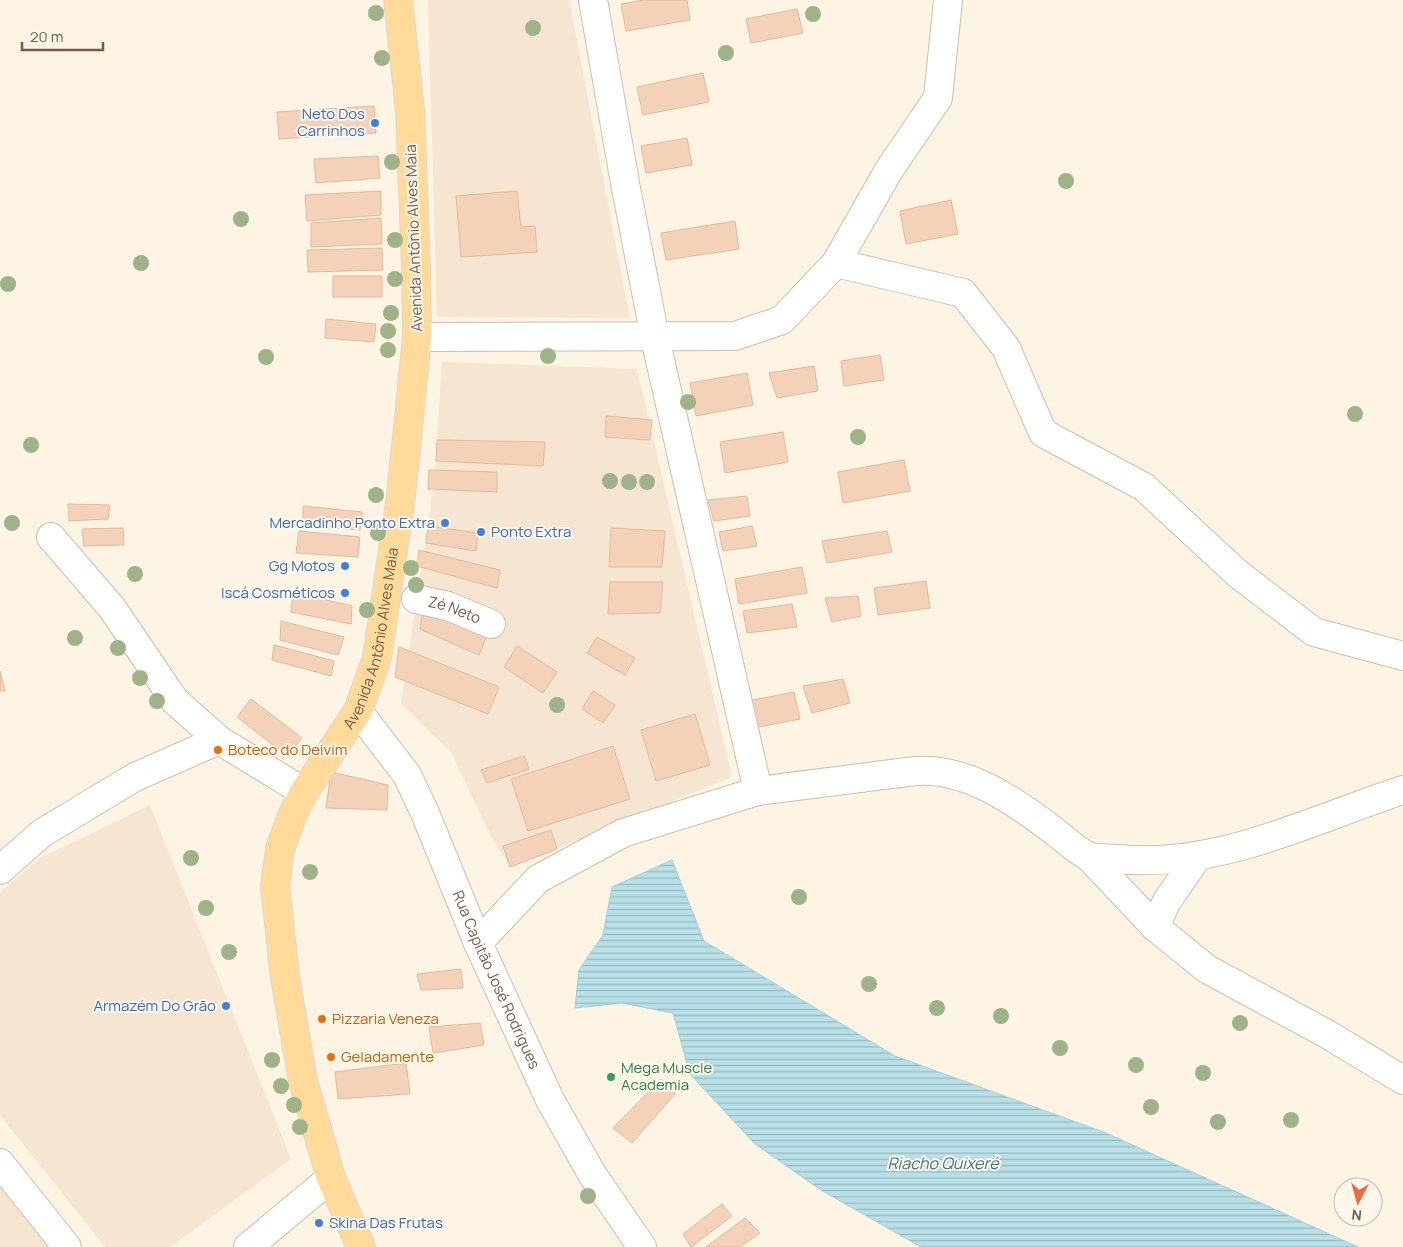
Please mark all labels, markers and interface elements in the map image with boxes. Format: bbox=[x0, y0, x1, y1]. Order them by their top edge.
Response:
scale bar bbox=[22, 20, 104, 52]
text: 20 m bbox=[30, 26, 63, 47]
place label: Neto Dos Carrinhos bbox=[297, 103, 365, 141]
marker: Neto Dos Carrinhos bbox=[369, 117, 381, 129]
street label: Avenida Antônio Alves Maia bbox=[400, 144, 427, 332]
place label: Mercadinho Ponto Extra bbox=[269, 512, 435, 533]
marker: Mercadinho Ponto Extra bbox=[439, 517, 451, 529]
place label: Ponto Extra bbox=[491, 521, 571, 542]
marker: Ponto Extra bbox=[475, 526, 487, 538]
street label: Avenida Antônio Alves Maia bbox=[338, 546, 403, 733]
place label: Gg Motos bbox=[269, 555, 335, 576]
marker: Gg Motos bbox=[339, 560, 351, 572]
place label: Iscá Cosméticos bbox=[221, 582, 335, 603]
marker: Iscá Cosméticos bbox=[339, 587, 351, 599]
street label: Zé Neto bbox=[426, 591, 484, 629]
place label: Boteco do Deivim bbox=[228, 739, 347, 760]
marker: Boteco do Deivim bbox=[212, 744, 224, 756]
street label: Rua Capitão José Rodrigues bbox=[448, 887, 545, 1072]
place label: Armazém Do Grão bbox=[93, 995, 216, 1016]
marker: Armazém Do Grão bbox=[220, 1000, 232, 1012]
place label: Pizzaria Veneza bbox=[332, 1008, 439, 1029]
marker: Pizzaria Veneza bbox=[316, 1013, 328, 1025]
place label: Geladamente bbox=[341, 1046, 434, 1067]
marker: Geladamente bbox=[325, 1051, 337, 1063]
place label: Mega Muscle Academia bbox=[621, 1057, 713, 1095]
marker: Mega Muscle Academia bbox=[605, 1071, 617, 1083]
water label: Riacho Quixeré bbox=[887, 1152, 1000, 1174]
north arrow bbox=[1333, 1177, 1383, 1227]
text: N bbox=[1351, 1205, 1363, 1225]
place label: Skina Das Frutas bbox=[329, 1212, 443, 1233]
marker: Skina Das Frutas bbox=[313, 1217, 325, 1229]

